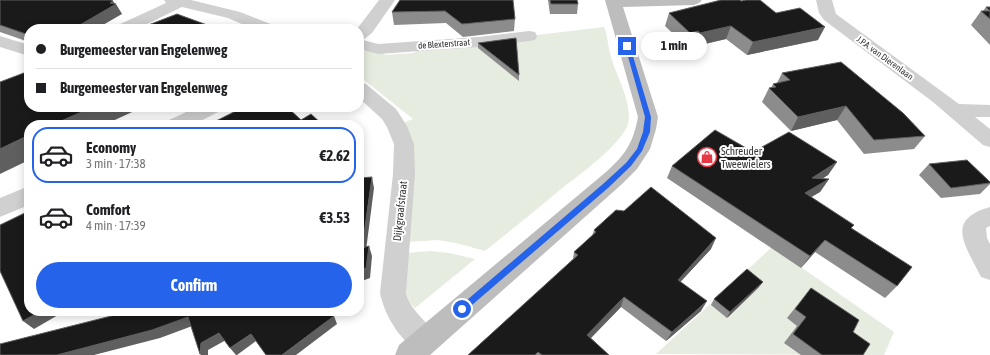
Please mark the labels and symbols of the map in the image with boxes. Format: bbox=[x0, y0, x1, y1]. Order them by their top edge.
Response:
callout: 1 min bbox=[641, 32, 707, 60]
street label: J.P.A. van Dierenlaan bbox=[855, 34, 915, 82]
street label: de Blexterstraat bbox=[418, 37, 471, 51]
route end bbox=[618, 37, 636, 55]
place label: Schreuder Tweewielers bbox=[721, 145, 771, 170]
shop icon: Schreuder Tweewielers bbox=[696, 146, 718, 168]
street label: Dijkgraafstraat bbox=[391, 180, 409, 242]
route start bbox=[453, 300, 471, 318]

